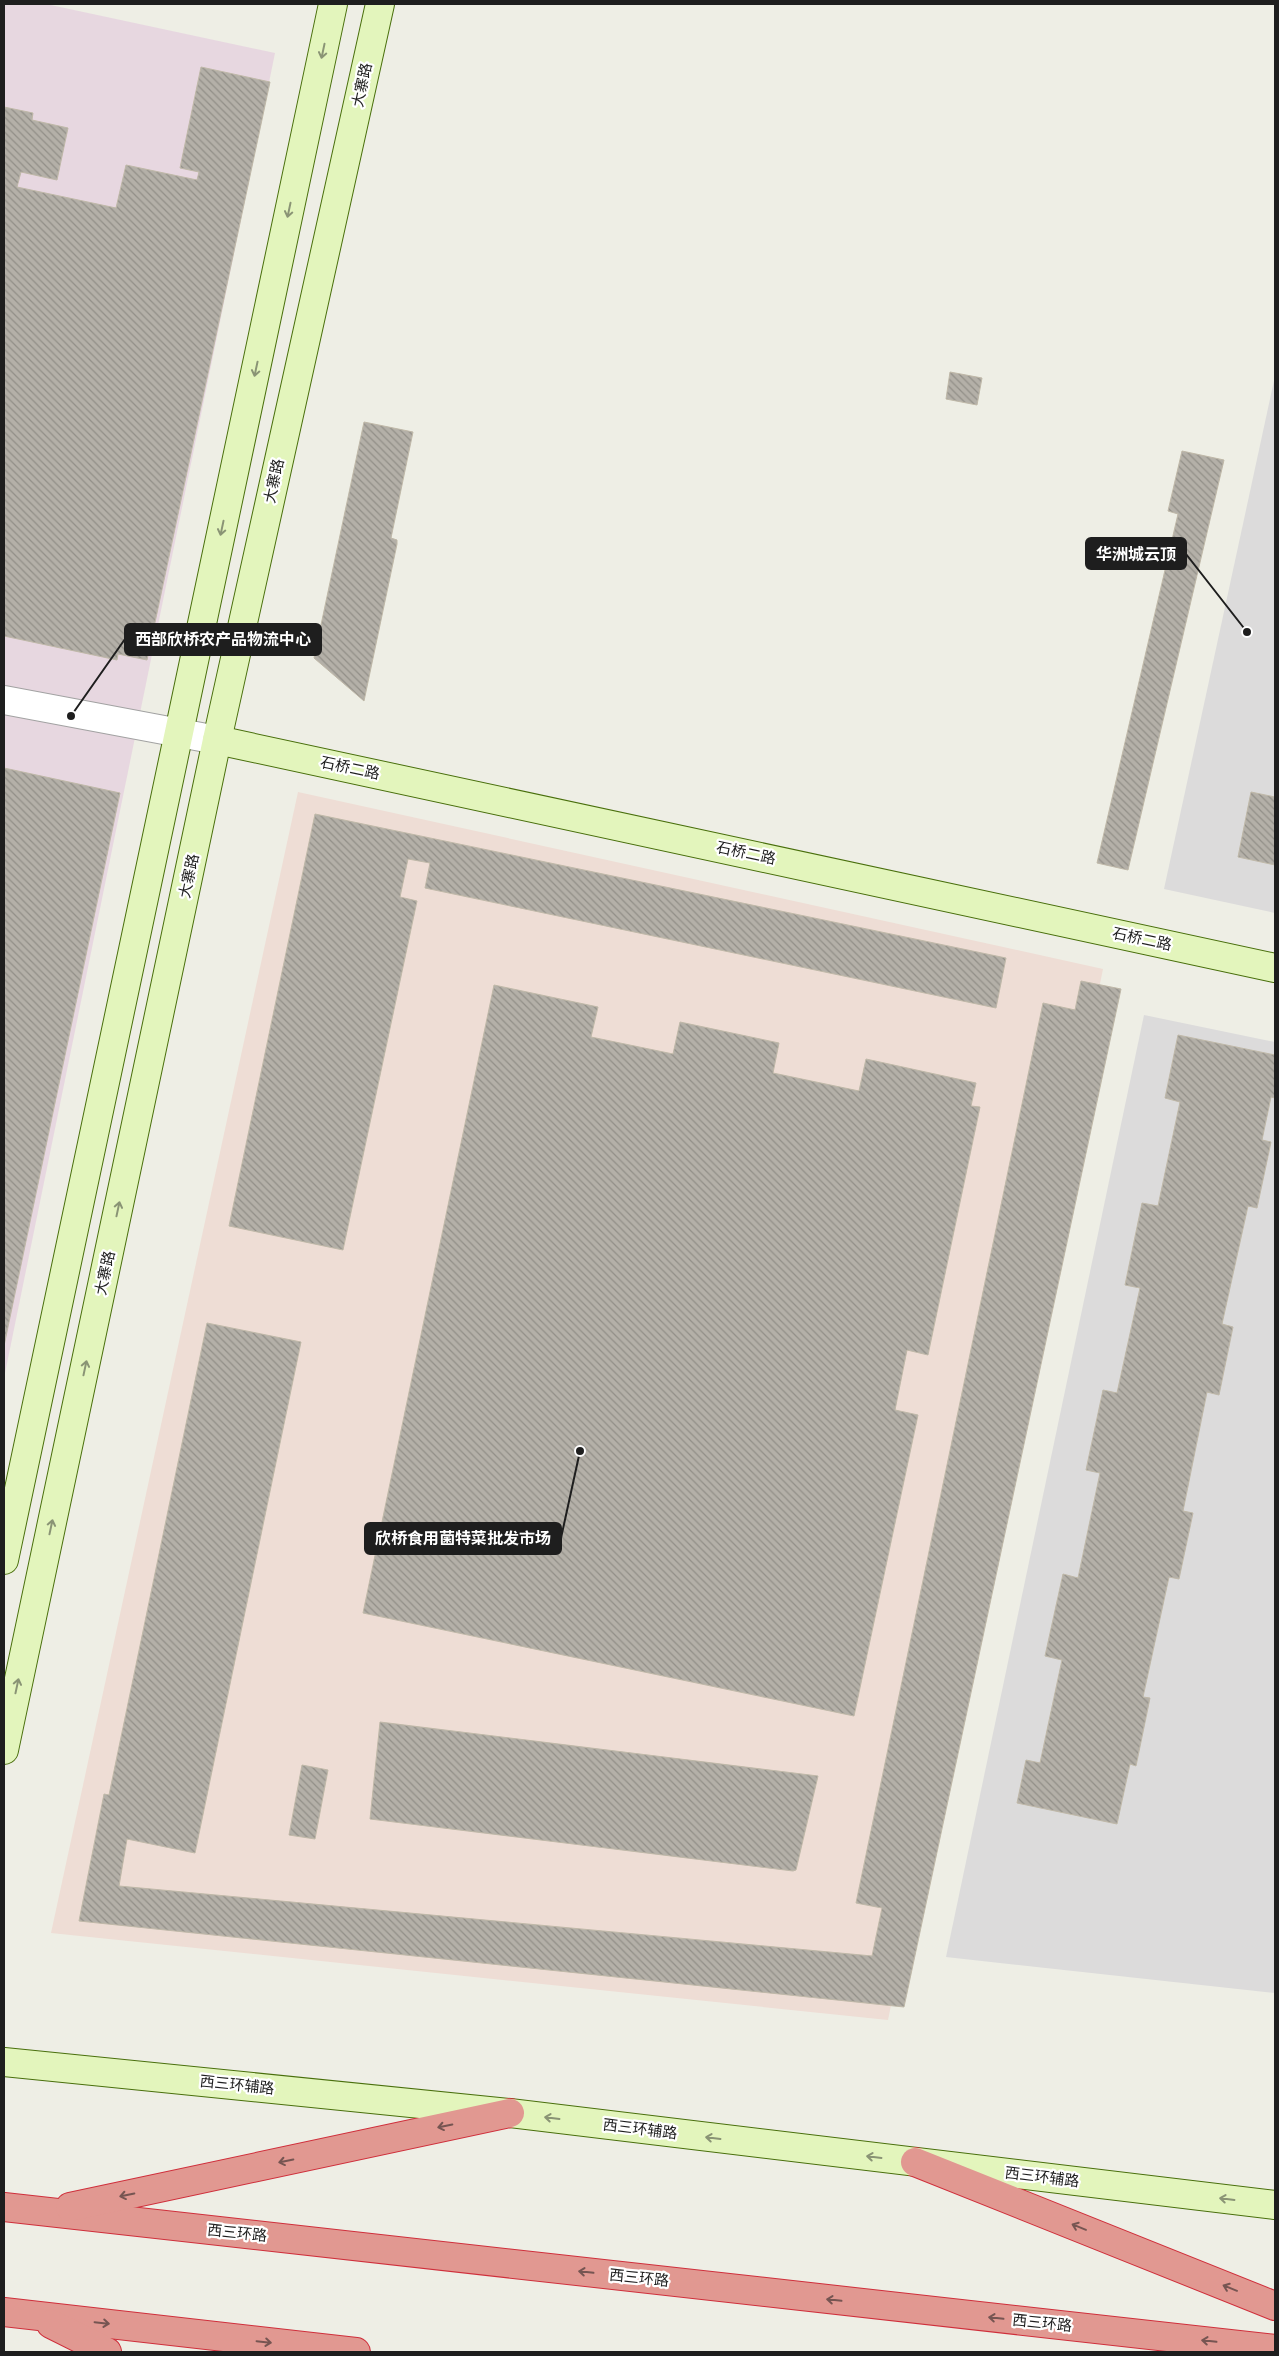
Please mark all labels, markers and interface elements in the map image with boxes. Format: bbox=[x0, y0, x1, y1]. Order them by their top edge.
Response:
one-way arrow bbox=[318, 43, 327, 59]
street label: 大寨路 bbox=[349, 61, 375, 109]
one-way arrow bbox=[284, 202, 294, 218]
one-way arrow bbox=[251, 361, 260, 377]
street label: 大寨路 bbox=[261, 457, 287, 505]
one-way arrow bbox=[217, 520, 226, 536]
callout: 华洲城云顶 bbox=[1086, 538, 1186, 569]
text: 华洲城云顶 bbox=[1096, 545, 1176, 563]
callout: 西部欣桥农产品物流中心 bbox=[125, 624, 321, 655]
text: 西部欣桥农产品物流中心 bbox=[135, 630, 311, 648]
street label: 石桥二路 bbox=[319, 753, 381, 782]
street label: 石桥二路 bbox=[715, 838, 777, 867]
street label: 大寨路 bbox=[176, 852, 202, 900]
street label: 石桥二路 bbox=[1111, 924, 1173, 953]
one-way arrow bbox=[114, 1201, 123, 1217]
street label: 大寨路 bbox=[92, 1249, 118, 1297]
one-way arrow bbox=[80, 1360, 90, 1376]
one-way arrow bbox=[47, 1519, 56, 1535]
callout: 欣桥食用菌特菜批发市场 bbox=[365, 1523, 561, 1554]
text: 欣桥食用菌特菜批发市场 bbox=[375, 1529, 551, 1547]
one-way arrow bbox=[13, 1678, 23, 1694]
street label: 西三环辅路 bbox=[199, 2072, 275, 2097]
one-way arrow bbox=[544, 2113, 560, 2123]
street label: 西三环辅路 bbox=[602, 2115, 678, 2142]
one-way arrow bbox=[437, 2122, 453, 2132]
one-way arrow bbox=[705, 2132, 721, 2142]
one-way arrow bbox=[867, 2152, 883, 2162]
one-way arrow bbox=[278, 2156, 294, 2166]
street label: 西三环辅路 bbox=[1004, 2163, 1080, 2190]
one-way arrow bbox=[119, 2190, 135, 2200]
one-way arrow bbox=[1219, 2194, 1235, 2204]
street label: 西三环路 bbox=[206, 2221, 268, 2244]
one-way arrow bbox=[1072, 2222, 1087, 2232]
street label: 西三环路 bbox=[608, 2266, 670, 2289]
one-way arrow bbox=[578, 2267, 594, 2277]
one-way arrow bbox=[1223, 2282, 1238, 2292]
one-way arrow bbox=[827, 2295, 843, 2305]
street label: 西三环路 bbox=[1011, 2311, 1073, 2334]
one-way arrow bbox=[988, 2313, 1004, 2323]
one-way arrow bbox=[94, 2319, 110, 2328]
one-way arrow bbox=[255, 2337, 271, 2347]
one-way arrow bbox=[1202, 2337, 1218, 2346]

